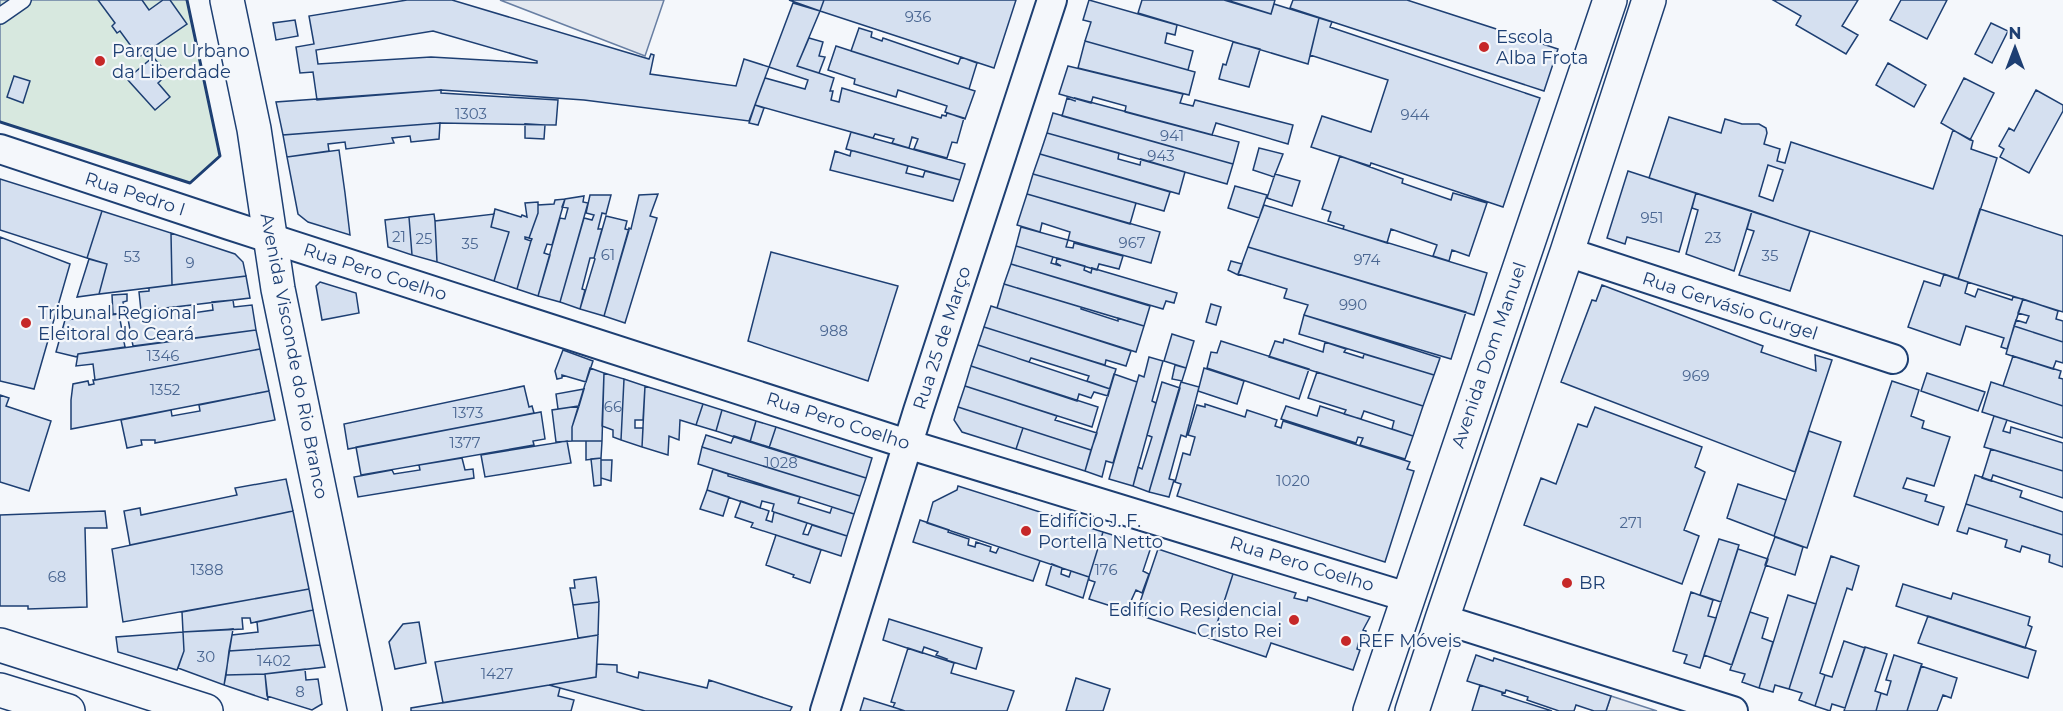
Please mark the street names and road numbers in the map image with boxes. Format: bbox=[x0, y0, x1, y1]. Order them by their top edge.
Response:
street label: Rua Pedro I bbox=[82, 167, 188, 221]
street label: Avenida Visconde do Rio Branco bbox=[255, 211, 333, 501]
street label: Rua Pero Coelho bbox=[300, 238, 450, 306]
street label: Avenida Dom Manuel bbox=[1447, 259, 1531, 451]
street label: Rua 25 de Março bbox=[908, 264, 976, 412]
street label: Rua Gervásio Gurgel bbox=[1639, 267, 1821, 345]
street label: Rua Pero Coelho bbox=[763, 387, 913, 455]
street label: Rua Pero Coelho bbox=[1227, 532, 1377, 596]

